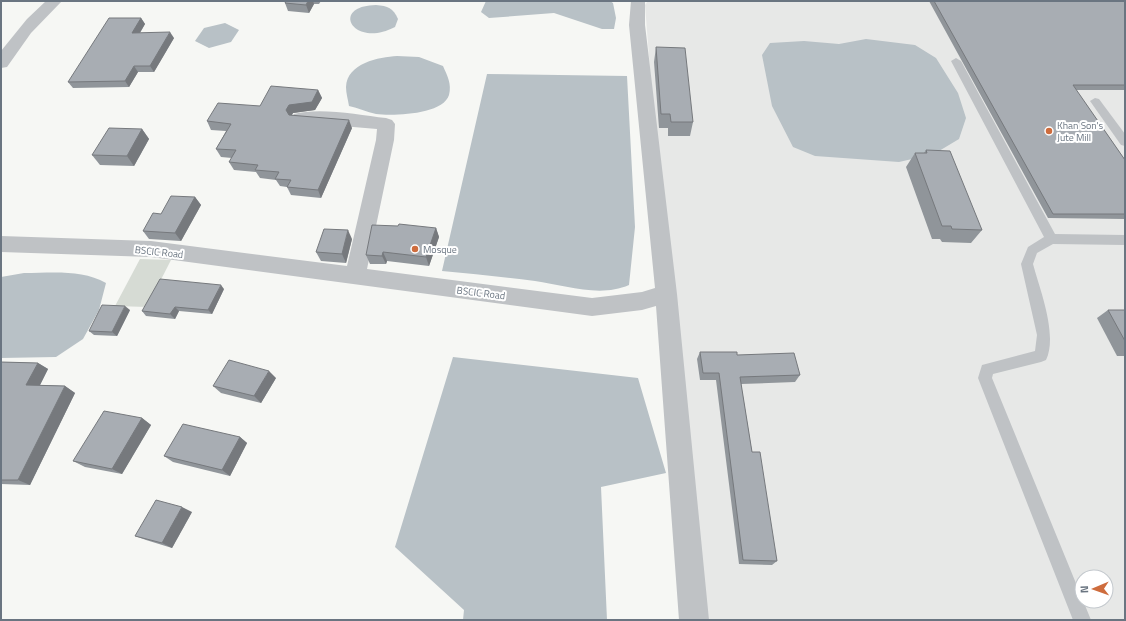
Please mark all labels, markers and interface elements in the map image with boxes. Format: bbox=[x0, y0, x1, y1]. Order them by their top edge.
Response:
place label: Khan Son's Jute Mill bbox=[1057, 118, 1104, 145]
marker: Khan Son's Jute Mill bbox=[1044, 126, 1054, 136]
street label: BSCIC Road bbox=[134, 242, 184, 262]
place label: Mosque bbox=[423, 242, 457, 257]
marker: Mosque bbox=[410, 244, 420, 254]
street label: BSCIC Road bbox=[456, 283, 506, 303]
north arrow bbox=[1074, 569, 1114, 609]
text: N bbox=[1076, 585, 1092, 593]

